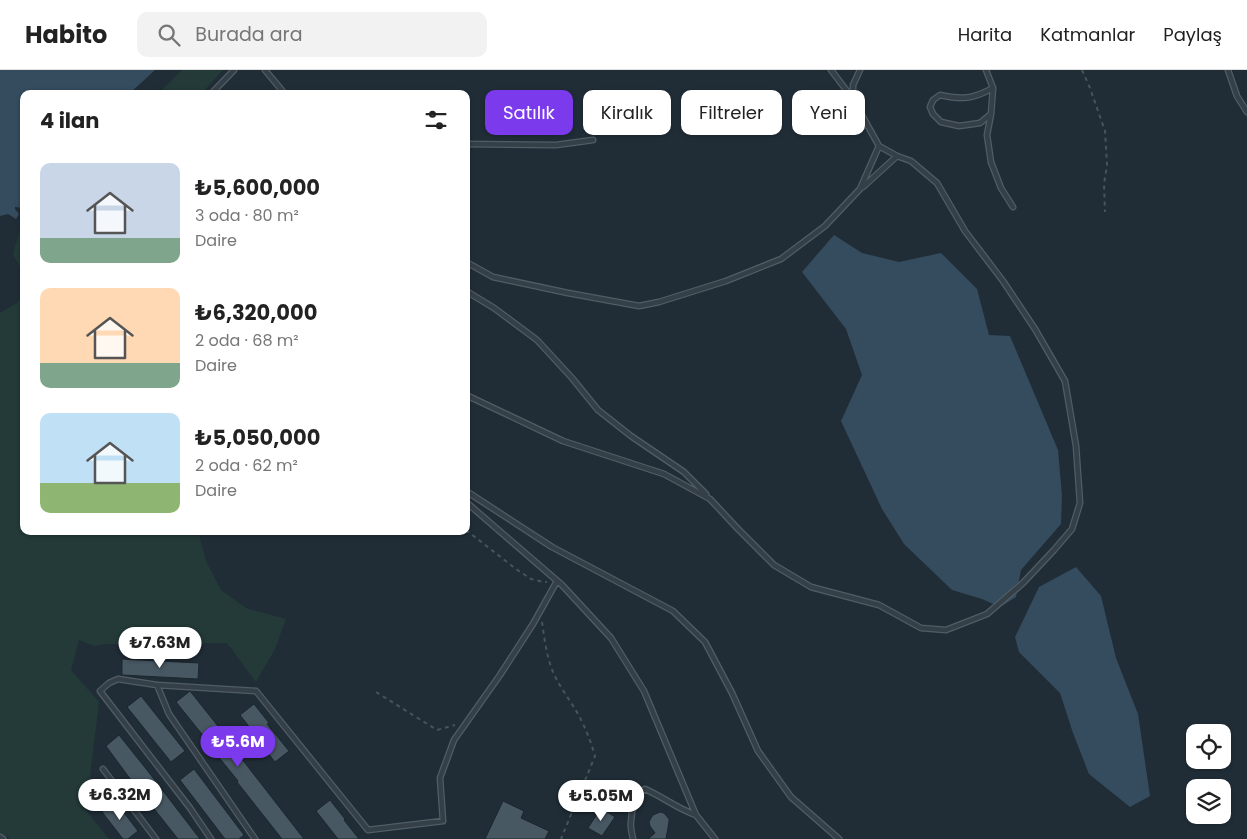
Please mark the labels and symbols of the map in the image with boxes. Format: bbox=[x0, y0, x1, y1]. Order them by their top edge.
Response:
pin: ₺7.63M bbox=[119, 626, 201, 669]
pin: ₺5.6M bbox=[203, 726, 273, 768]
pin: ₺6.32M bbox=[79, 778, 161, 821]
pin: ₺5.05M bbox=[560, 780, 642, 822]

